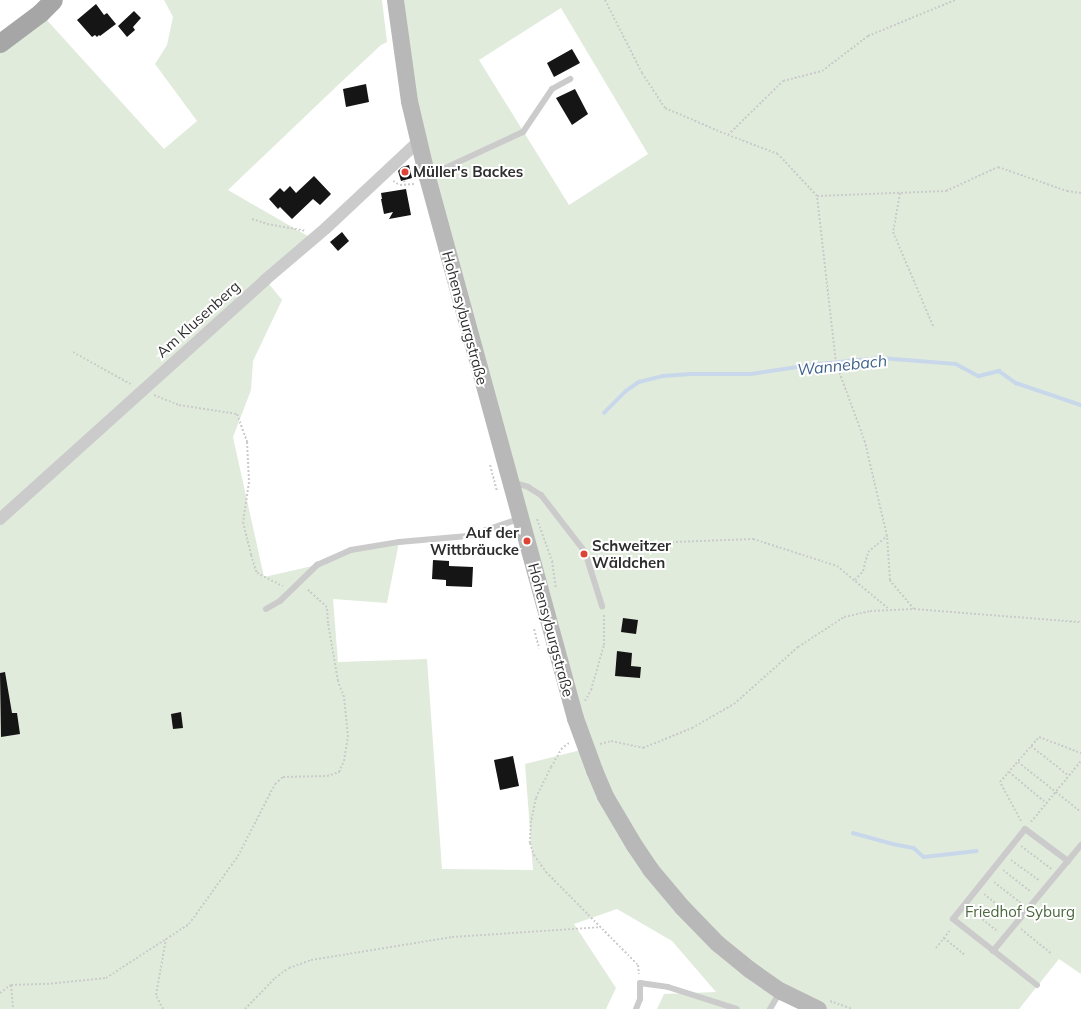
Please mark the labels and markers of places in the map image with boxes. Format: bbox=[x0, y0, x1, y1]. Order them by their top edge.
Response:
place label: Müller's Backes bbox=[413, 163, 523, 181]
marker: Müller's Backes bbox=[400, 167, 410, 177]
place label: Auf der Wittbräucke bbox=[430, 523, 519, 558]
marker: Auf der Wittbräucke bbox=[522, 536, 532, 546]
place label: Schweitzer Wäldchen bbox=[592, 536, 671, 571]
marker: Schweitzer Wäldchen bbox=[579, 549, 589, 559]

